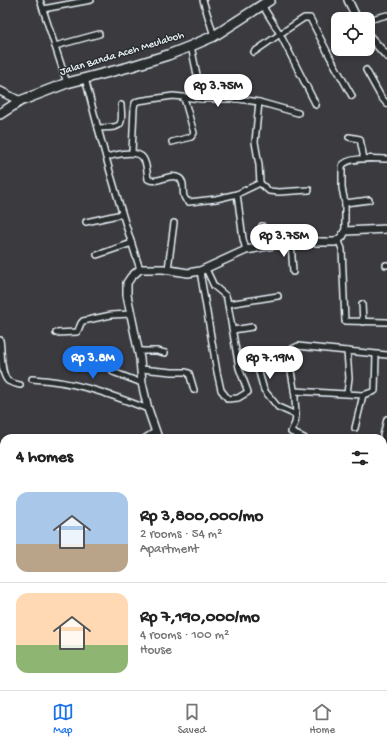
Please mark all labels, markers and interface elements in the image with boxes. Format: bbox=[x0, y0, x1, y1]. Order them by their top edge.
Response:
map controls bbox=[331, 12, 375, 56]
button: locate bbox=[331, 12, 375, 56]
street label: Jalan Banda Aceh Meulaboh bbox=[58, 29, 186, 79]
pin: Rp 3.75M bbox=[177, 74, 259, 108]
text: Rp 3.75M bbox=[193, 79, 243, 94]
pin: Rp 3.75M bbox=[243, 224, 325, 258]
text: Rp 3.75M bbox=[259, 229, 309, 244]
pin: Rp 3.8M bbox=[56, 346, 130, 380]
pin: Rp 7.19M bbox=[229, 346, 311, 380]
text: Rp 3.8M bbox=[71, 351, 115, 366]
text: Rp 7.19M bbox=[246, 351, 294, 366]
icon: filters bbox=[349, 447, 371, 469]
text: 4 homes bbox=[16, 448, 73, 468]
text: Rp 3,800,000/mo bbox=[140, 507, 263, 527]
icon: home bbox=[48, 508, 96, 556]
text: 2 rooms · 54 m² bbox=[140, 527, 222, 542]
text: Apartment bbox=[140, 542, 199, 557]
text: Rp 7,190,000/mo bbox=[140, 608, 260, 628]
icon: home bbox=[48, 609, 96, 657]
text: 4 rooms · 100 m² bbox=[140, 628, 229, 643]
text: House bbox=[140, 643, 172, 658]
tab: Map bbox=[52, 701, 74, 737]
tab: Saved bbox=[178, 701, 206, 737]
tab: Home bbox=[310, 701, 335, 737]

